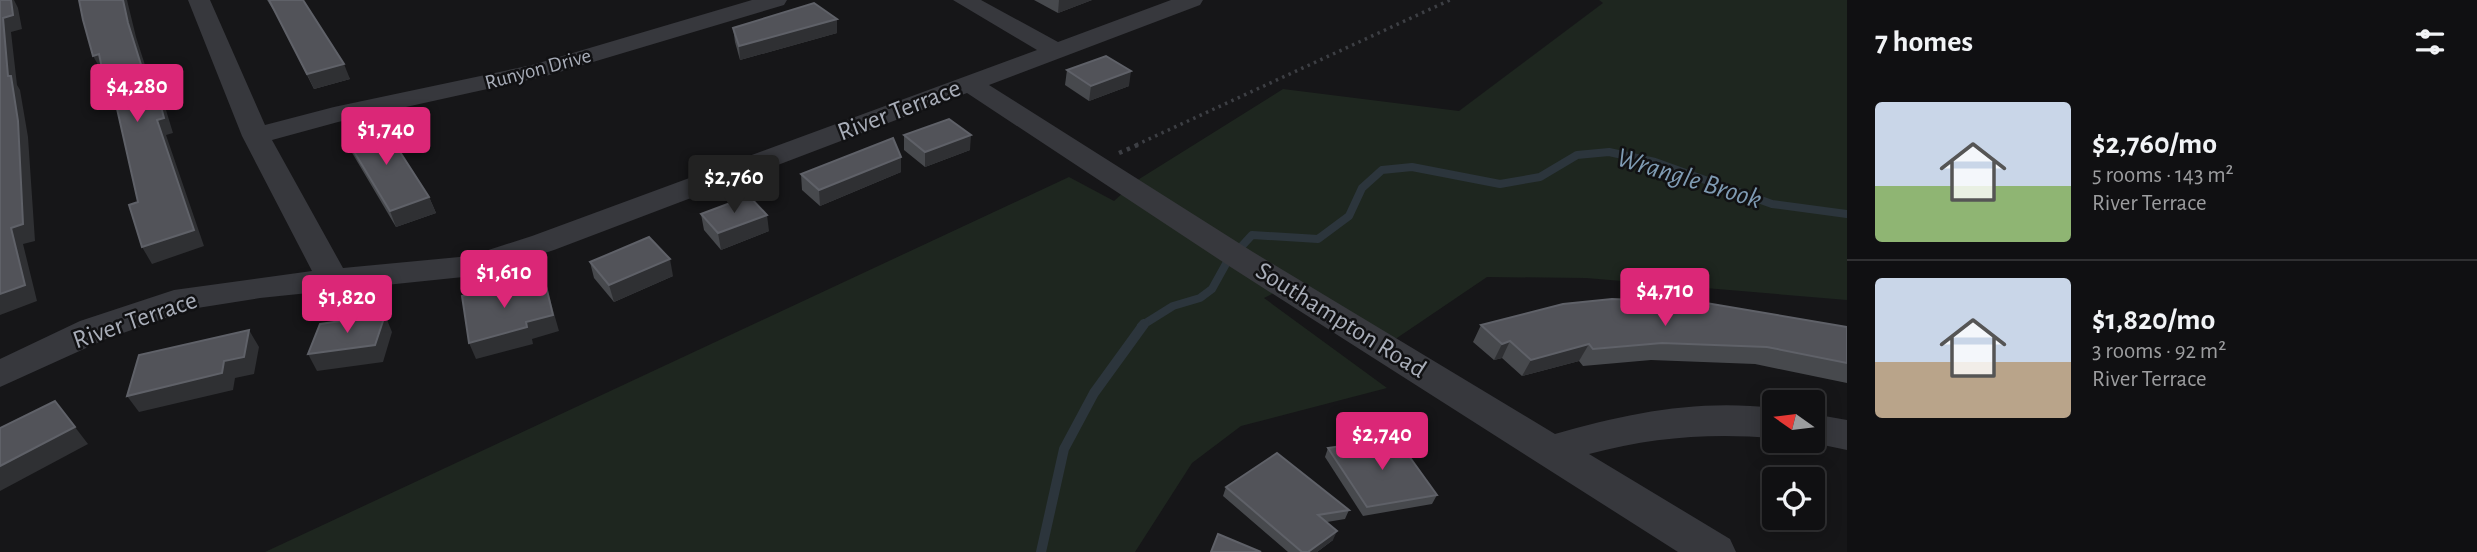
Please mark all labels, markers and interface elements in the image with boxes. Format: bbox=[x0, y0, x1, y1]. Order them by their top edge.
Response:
icon: filters bbox=[2411, 23, 2449, 61]
text: 7 homes bbox=[1875, 27, 1973, 57]
street label: Runyon Drive bbox=[483, 45, 593, 93]
pin: $4,280 bbox=[80, 64, 194, 124]
text: $4,280 bbox=[106, 75, 168, 98]
street label: River Terrace bbox=[834, 75, 964, 145]
pin: $1,740 bbox=[329, 108, 443, 167]
text: $1,740 bbox=[357, 118, 415, 141]
text: $2,760/mo bbox=[2092, 129, 2217, 159]
icon: home bbox=[1931, 130, 2015, 214]
water label: Wrangle Brook bbox=[1613, 144, 1765, 214]
pin: $2,760 bbox=[677, 156, 791, 215]
text: 5 rooms · 143 m² bbox=[2092, 164, 2234, 187]
text: $2,760 bbox=[704, 166, 764, 189]
text: River Terrace bbox=[2092, 192, 2207, 215]
pin: $1,610 bbox=[447, 250, 561, 310]
street label: Southampton Road bbox=[1251, 257, 1431, 383]
text: $1,610 bbox=[476, 261, 532, 284]
pin: $4,710 bbox=[1608, 268, 1722, 328]
pin: $1,820 bbox=[290, 276, 404, 335]
text: $4,710 bbox=[1636, 279, 1694, 302]
text: $1,820 bbox=[318, 286, 376, 309]
street label: River Terrace bbox=[70, 287, 200, 353]
text: $1,820/mo bbox=[2092, 305, 2215, 335]
icon: home bbox=[1931, 306, 2015, 390]
text: 3 rooms · 92 m² bbox=[2092, 340, 2226, 363]
text: River Terrace bbox=[2092, 368, 2207, 391]
north arrow bbox=[1762, 390, 1825, 453]
map controls bbox=[1762, 390, 1825, 530]
pin: $2,740 bbox=[1325, 412, 1439, 472]
text: $2,740 bbox=[1352, 423, 1412, 446]
button: locate bbox=[1762, 467, 1825, 530]

